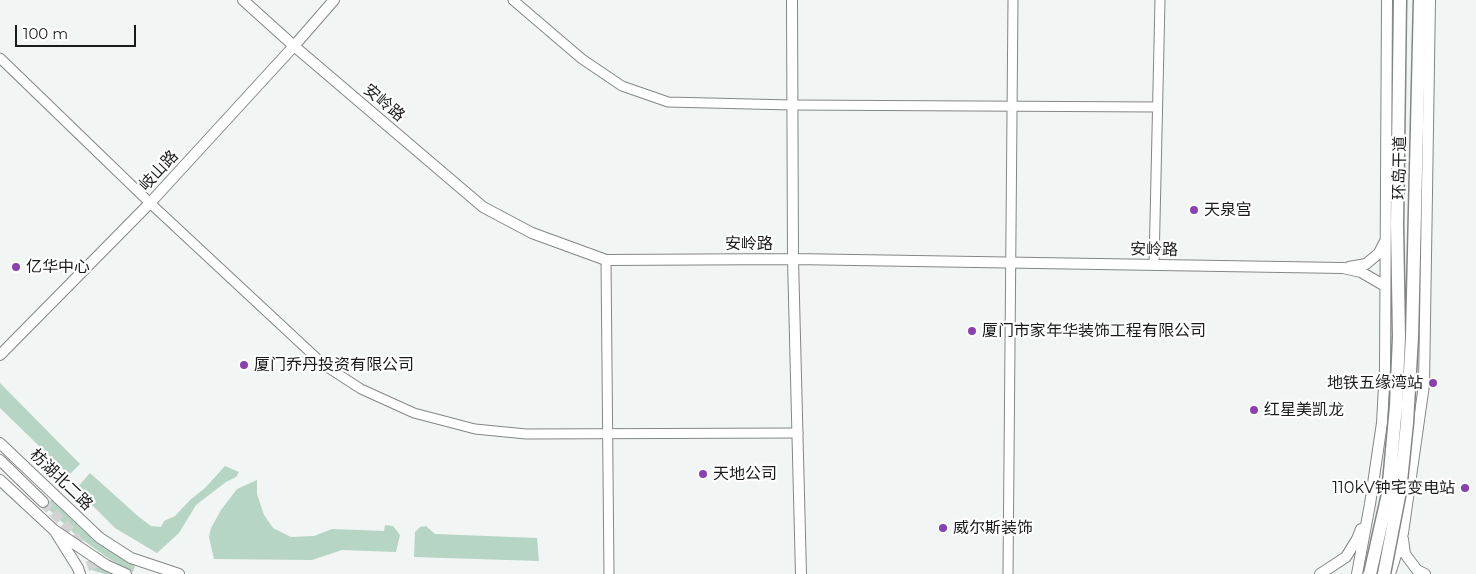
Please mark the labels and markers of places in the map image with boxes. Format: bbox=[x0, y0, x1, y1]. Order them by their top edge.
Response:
place label: 天泉宫 bbox=[1204, 200, 1252, 220]
marker: 天泉宫 bbox=[1188, 204, 1200, 216]
place label: 亿华中心 bbox=[26, 257, 90, 277]
marker: 亿华中心 bbox=[10, 261, 22, 273]
place label: 厦门市家年华装饰工程有限公司 bbox=[982, 321, 1206, 341]
marker: 厦门市家年华装饰工程有限公司 bbox=[966, 325, 978, 337]
place label: 厦门乔丹投资有限公司 bbox=[254, 355, 414, 375]
marker: 厦门乔丹投资有限公司 bbox=[238, 359, 250, 371]
place label: 地铁五缘湾站 bbox=[1327, 373, 1423, 393]
marker: 地铁五缘湾站 bbox=[1427, 377, 1439, 389]
place label: 红星美凯龙 bbox=[1264, 400, 1344, 420]
marker: 红星美凯龙 bbox=[1248, 404, 1260, 416]
place label: 天地公司 bbox=[713, 464, 777, 484]
marker: 天地公司 bbox=[697, 468, 709, 480]
place label: 110kV钟宅变电站 bbox=[1332, 478, 1455, 498]
marker: 110kV钟宅变电站 bbox=[1459, 482, 1471, 494]
place label: 威尔斯装饰 bbox=[953, 518, 1033, 538]
marker: 威尔斯装饰 bbox=[937, 522, 949, 534]

